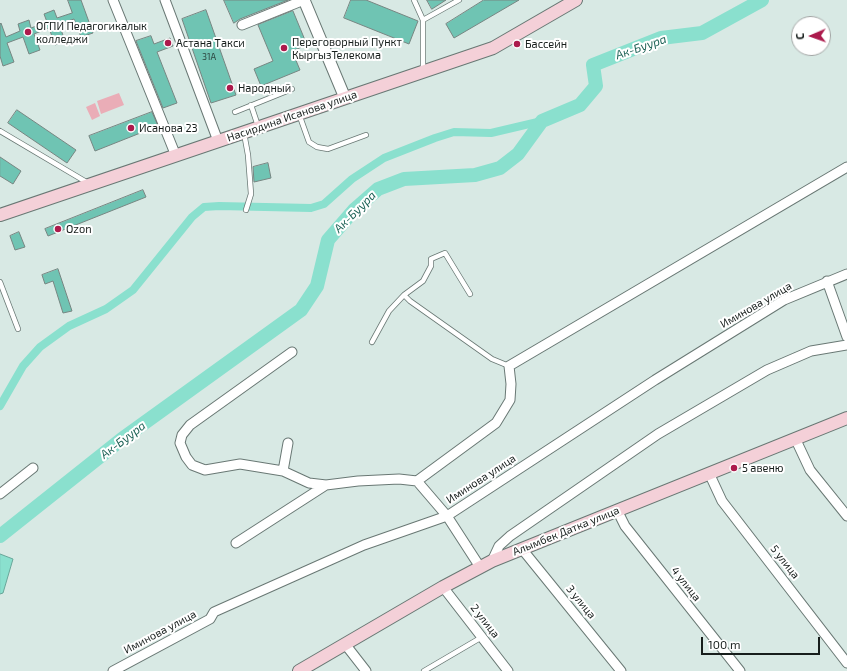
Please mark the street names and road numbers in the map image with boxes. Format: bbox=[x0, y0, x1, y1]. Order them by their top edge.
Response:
street label: Насирдина Исанова улица bbox=[225, 88, 359, 144]
street label: Иминова улица bbox=[718, 279, 794, 331]
street label: Иминова улица bbox=[444, 452, 518, 506]
street label: Алымбек Датка улица bbox=[511, 504, 621, 558]
street label: 5 улица bbox=[768, 543, 802, 581]
street label: 4 улица bbox=[669, 564, 703, 604]
street label: 3 улица bbox=[564, 583, 598, 621]
street label: 2 улица bbox=[468, 601, 502, 641]
street label: Иминова улица bbox=[121, 607, 199, 657]

